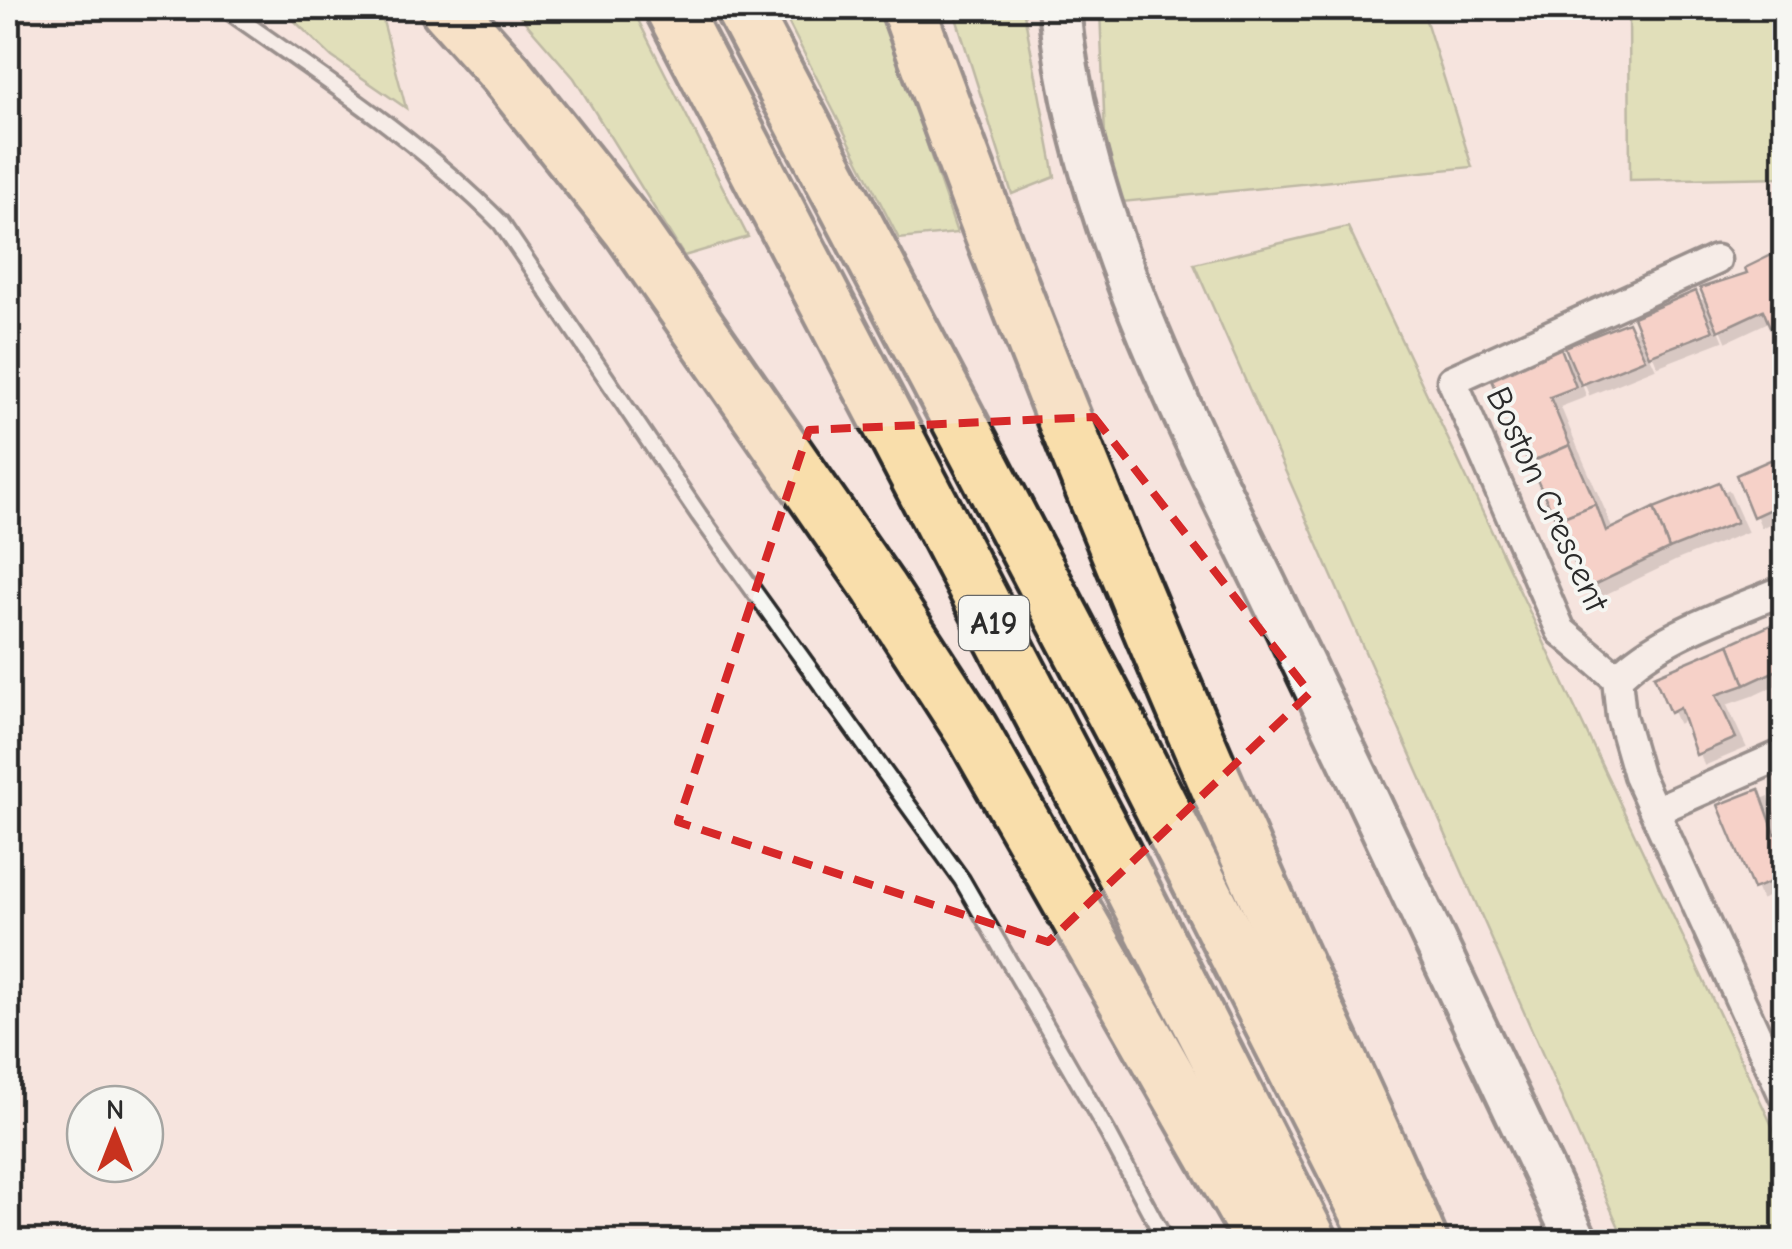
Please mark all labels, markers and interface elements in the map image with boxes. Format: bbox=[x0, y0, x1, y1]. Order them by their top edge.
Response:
street label: Boston Crescent bbox=[1477, 380, 1618, 619]
road number: A19 bbox=[959, 596, 1029, 650]
north arrow bbox=[65, 1084, 165, 1184]
text: N bbox=[106, 1094, 124, 1126]

